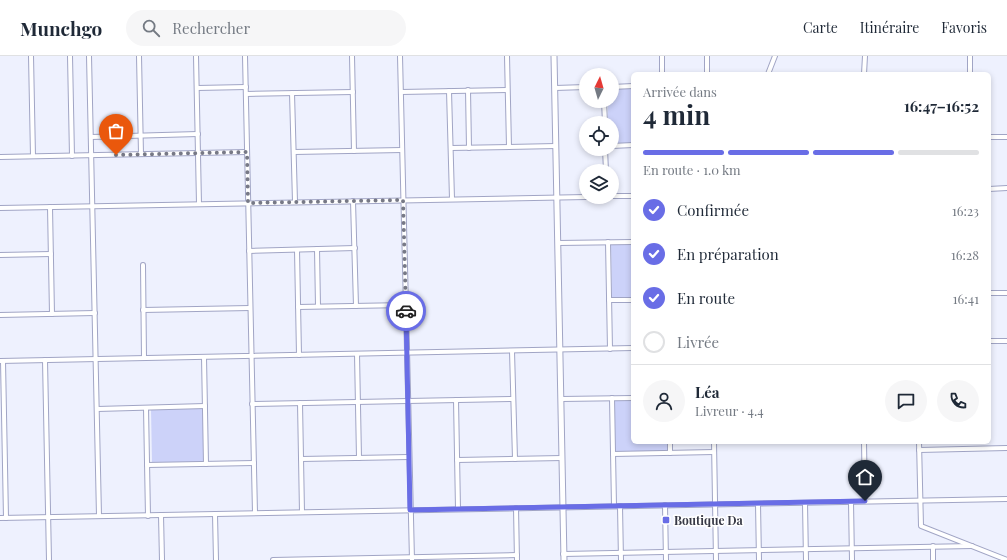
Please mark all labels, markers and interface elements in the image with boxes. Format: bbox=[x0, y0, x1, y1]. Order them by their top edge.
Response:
search box bbox=[126, 10, 406, 46]
text: Munchgo bbox=[20, 15, 102, 41]
icon: search bbox=[140, 17, 162, 39]
text: Rechercher bbox=[172, 18, 250, 38]
text: Carte bbox=[803, 18, 838, 37]
text: Itinéraire bbox=[860, 18, 919, 37]
text: Favoris bbox=[941, 18, 987, 37]
north arrow bbox=[579, 68, 619, 108]
map controls bbox=[579, 68, 619, 204]
text: Arrivée dans bbox=[643, 83, 717, 100]
text: 16:47–16:52 bbox=[904, 96, 979, 116]
text: 4 min bbox=[643, 97, 710, 132]
pin bbox=[99, 114, 133, 155]
button: locate bbox=[579, 116, 619, 156]
icon: bag bbox=[105, 120, 127, 142]
text: En route · 1.0 km bbox=[643, 161, 741, 178]
button: layers bbox=[579, 164, 619, 204]
icon: check bbox=[643, 199, 665, 221]
text: Confirmée bbox=[677, 200, 749, 220]
text: 16:23 bbox=[952, 202, 979, 219]
icon: check bbox=[643, 243, 665, 265]
text: En préparation bbox=[677, 244, 779, 264]
text: 16:28 bbox=[951, 246, 979, 263]
icon: check bbox=[643, 287, 665, 309]
text: En route bbox=[677, 288, 735, 308]
text: 16:41 bbox=[953, 290, 979, 307]
courier bbox=[386, 291, 426, 331]
icon: car bbox=[395, 300, 417, 322]
text: Livrée bbox=[677, 332, 719, 352]
button: person bbox=[643, 380, 685, 422]
button: chat bbox=[885, 380, 927, 422]
button: phone bbox=[937, 380, 979, 422]
text: Léa bbox=[695, 382, 720, 402]
text: Livreur · 4.4 bbox=[695, 402, 764, 419]
pin bbox=[848, 460, 882, 501]
icon: home bbox=[854, 466, 876, 488]
place label: Boutique Da bbox=[674, 512, 743, 528]
marker: Boutique Da bbox=[661, 515, 671, 525]

